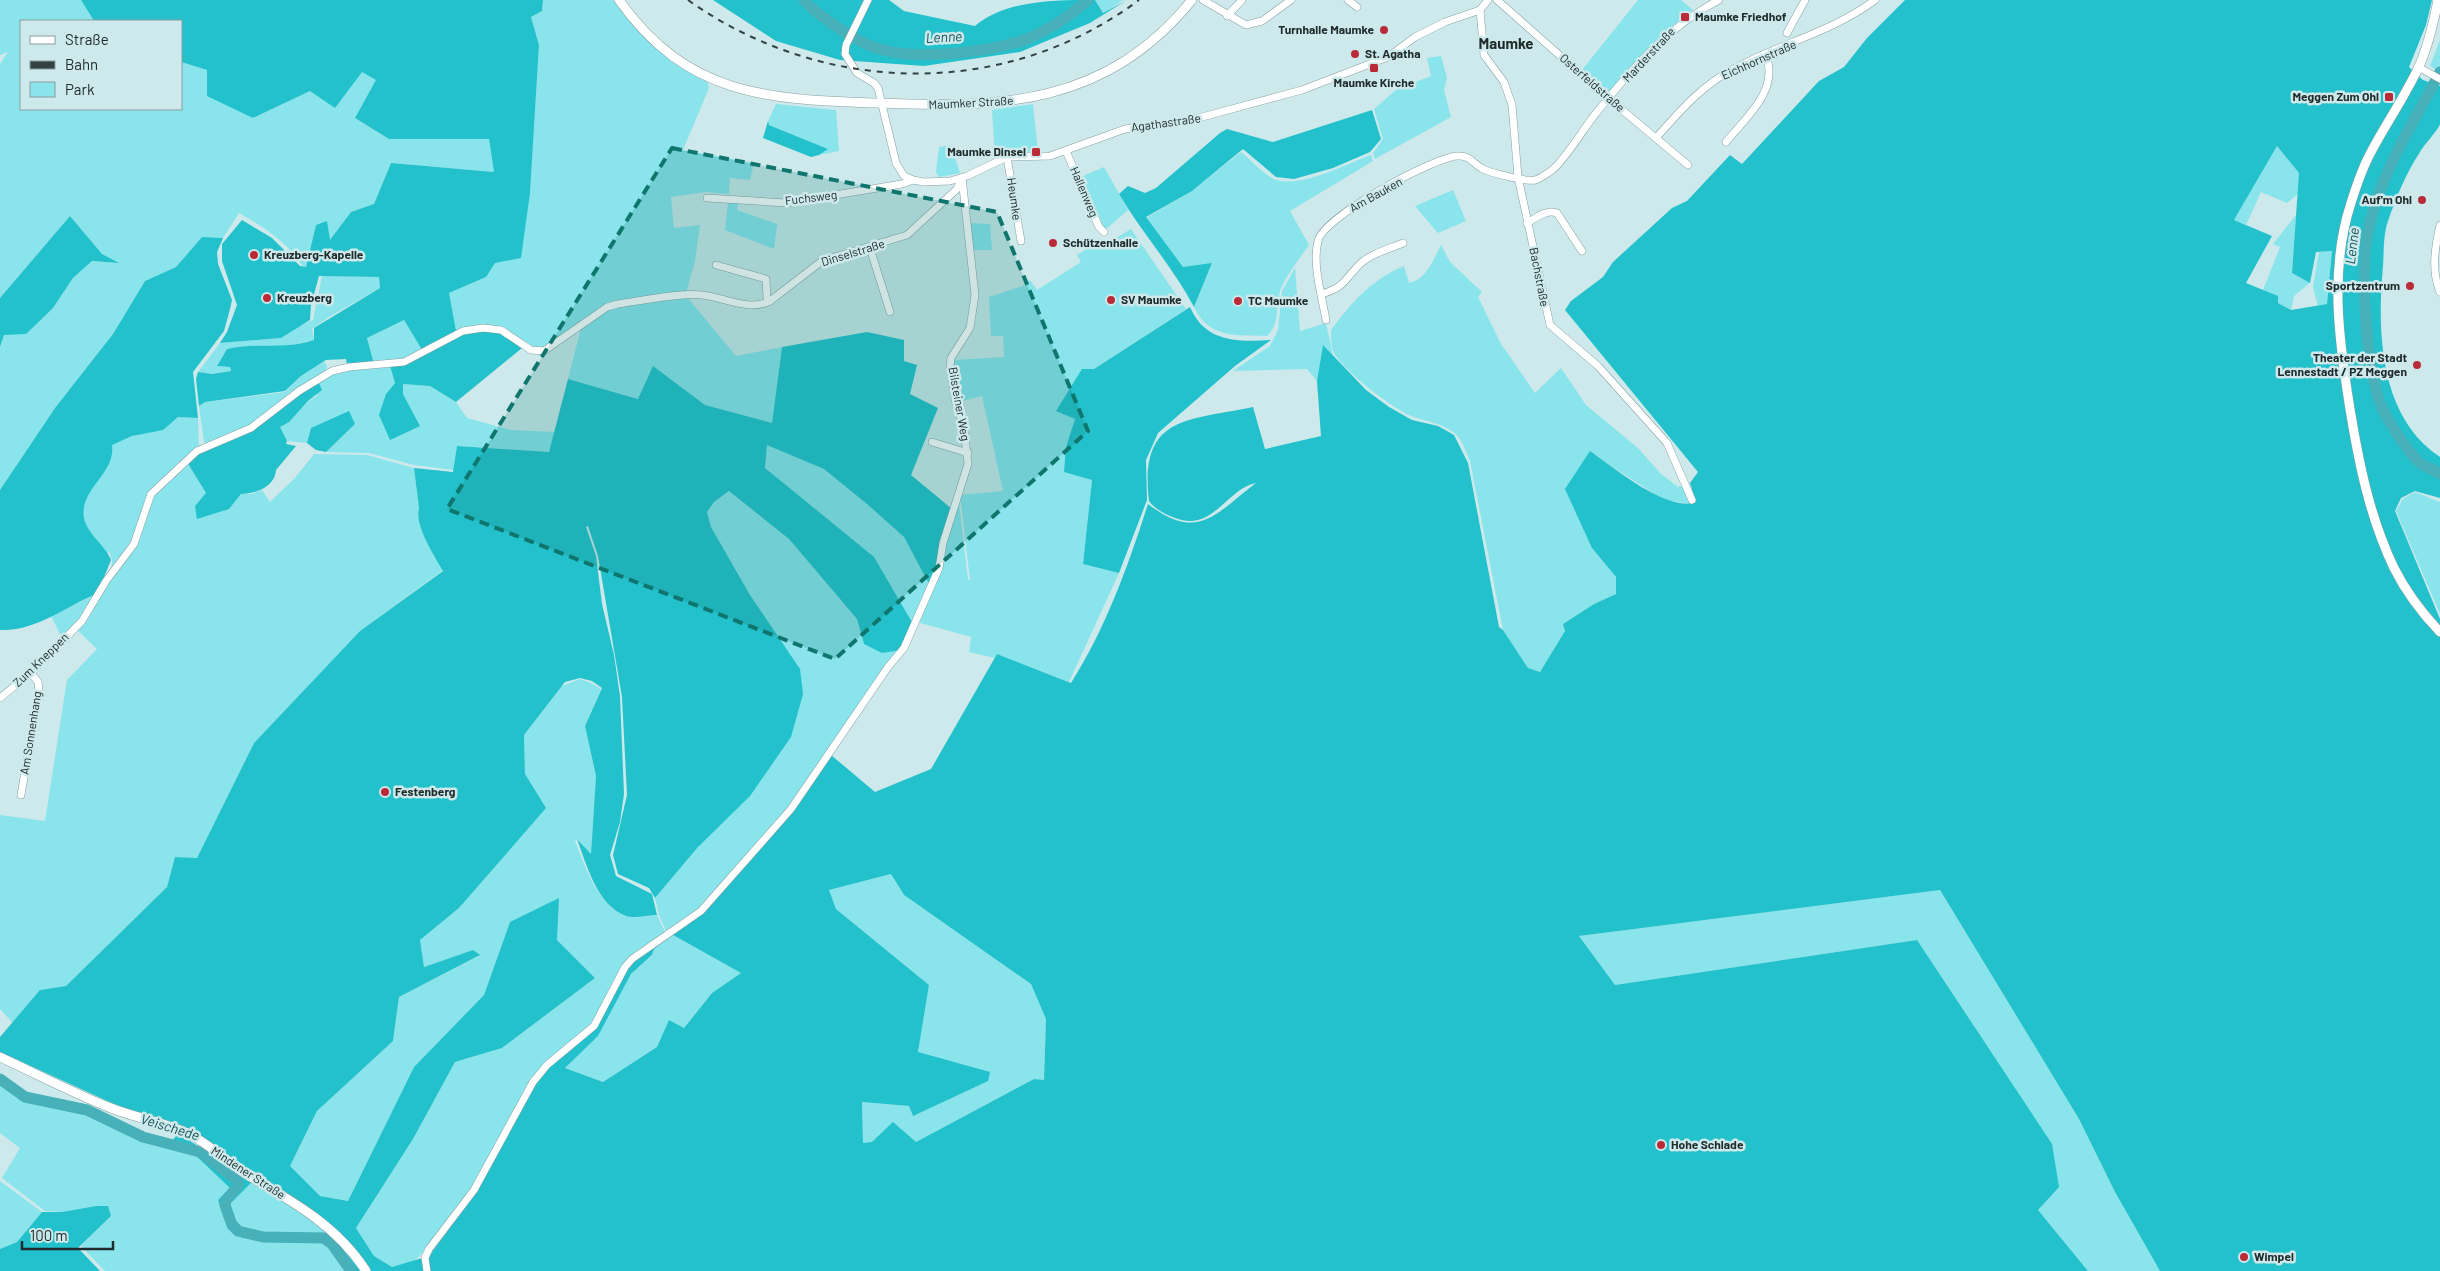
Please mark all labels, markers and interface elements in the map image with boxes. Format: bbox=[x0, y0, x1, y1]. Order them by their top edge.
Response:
place label: Maumke Friedhof bbox=[1695, 9, 1787, 23]
marker: Maumke Friedhof bbox=[1679, 11, 1691, 23]
legend bbox=[20, 20, 182, 110]
place label: Turnhalle Maumke bbox=[1278, 22, 1374, 36]
marker: Turnhalle Maumke bbox=[1378, 24, 1390, 36]
street label: Marderstraße bbox=[1619, 24, 1677, 85]
water label: Lenne bbox=[925, 27, 963, 46]
text: Straße bbox=[65, 30, 109, 48]
district label: Maumke bbox=[1479, 34, 1533, 52]
street label: Eichhornstraße bbox=[1719, 36, 1798, 82]
place label: St. Agatha bbox=[1365, 46, 1420, 60]
marker: St. Agatha bbox=[1349, 48, 1361, 60]
street label: Osterfeldstraße bbox=[1557, 50, 1628, 114]
text: Bahn bbox=[65, 55, 98, 73]
marker: Maumke Kirche bbox=[1368, 62, 1380, 74]
place label: Maumke Kirche bbox=[1334, 75, 1415, 89]
text: Park bbox=[65, 80, 95, 98]
place label: Meggen Zum Ohl bbox=[2292, 89, 2379, 103]
marker: Meggen Zum Ohl bbox=[2383, 91, 2395, 103]
street label: Maumker Straße bbox=[928, 93, 1014, 111]
street label: Agathastraße bbox=[1130, 110, 1202, 134]
place label: Maumke Dinsel bbox=[947, 144, 1026, 158]
marker: Maumke Dinsel bbox=[1030, 146, 1042, 158]
street label: Hallenweg bbox=[1068, 164, 1102, 219]
street label: Am Bauken bbox=[1347, 174, 1404, 214]
street label: Heumke bbox=[1005, 177, 1025, 221]
street label: Fuchsweg bbox=[784, 187, 838, 207]
place label: Auf'm Ohl bbox=[2361, 192, 2412, 206]
marker: Auf'm Ohl bbox=[2416, 194, 2428, 206]
water label: Lenne bbox=[2341, 227, 2362, 265]
place label: Schützenhalle bbox=[1063, 235, 1139, 249]
street label: Dinselstraße bbox=[819, 236, 886, 268]
marker: Schützenhalle bbox=[1047, 237, 1059, 249]
street label: Bachstraße bbox=[1527, 246, 1553, 308]
place label: Kreuzberg-Kapelle bbox=[264, 247, 364, 261]
marker: Kreuzberg-Kapelle bbox=[248, 249, 260, 261]
place label: Sportzentrum bbox=[2326, 278, 2400, 292]
marker: Sportzentrum bbox=[2404, 280, 2416, 292]
place label: Kreuzberg bbox=[277, 290, 332, 304]
marker: Kreuzberg bbox=[261, 292, 273, 304]
place label: SV Maumke bbox=[1121, 292, 1182, 306]
place label: TC Maumke bbox=[1248, 293, 1309, 307]
marker: SV Maumke bbox=[1105, 294, 1117, 306]
marker: TC Maumke bbox=[1232, 295, 1244, 307]
place label: Theater der Stadt Lennestadt / PZ Meggen bbox=[2277, 350, 2407, 378]
marker: Theater der Stadt Lennestadt / PZ Meggen bbox=[2411, 359, 2423, 371]
street label: Bilsteiner Weg bbox=[947, 366, 973, 442]
street label: Zum Kneppen bbox=[10, 629, 71, 689]
street label: Am Sonnenhang bbox=[17, 690, 44, 776]
place label: Festenberg bbox=[395, 784, 456, 798]
marker: Festenberg bbox=[379, 786, 391, 798]
water label: Veischede bbox=[139, 1110, 202, 1144]
place label: Hohe Schlade bbox=[1671, 1137, 1744, 1151]
marker: Hohe Schlade bbox=[1655, 1139, 1667, 1151]
street label: Mindener Straße bbox=[209, 1143, 288, 1201]
scale bar bbox=[22, 1218, 114, 1250]
text: 100 m bbox=[30, 1226, 68, 1244]
place label: Wimpel bbox=[2254, 1249, 2294, 1263]
marker: Wimpel bbox=[2238, 1251, 2250, 1263]

